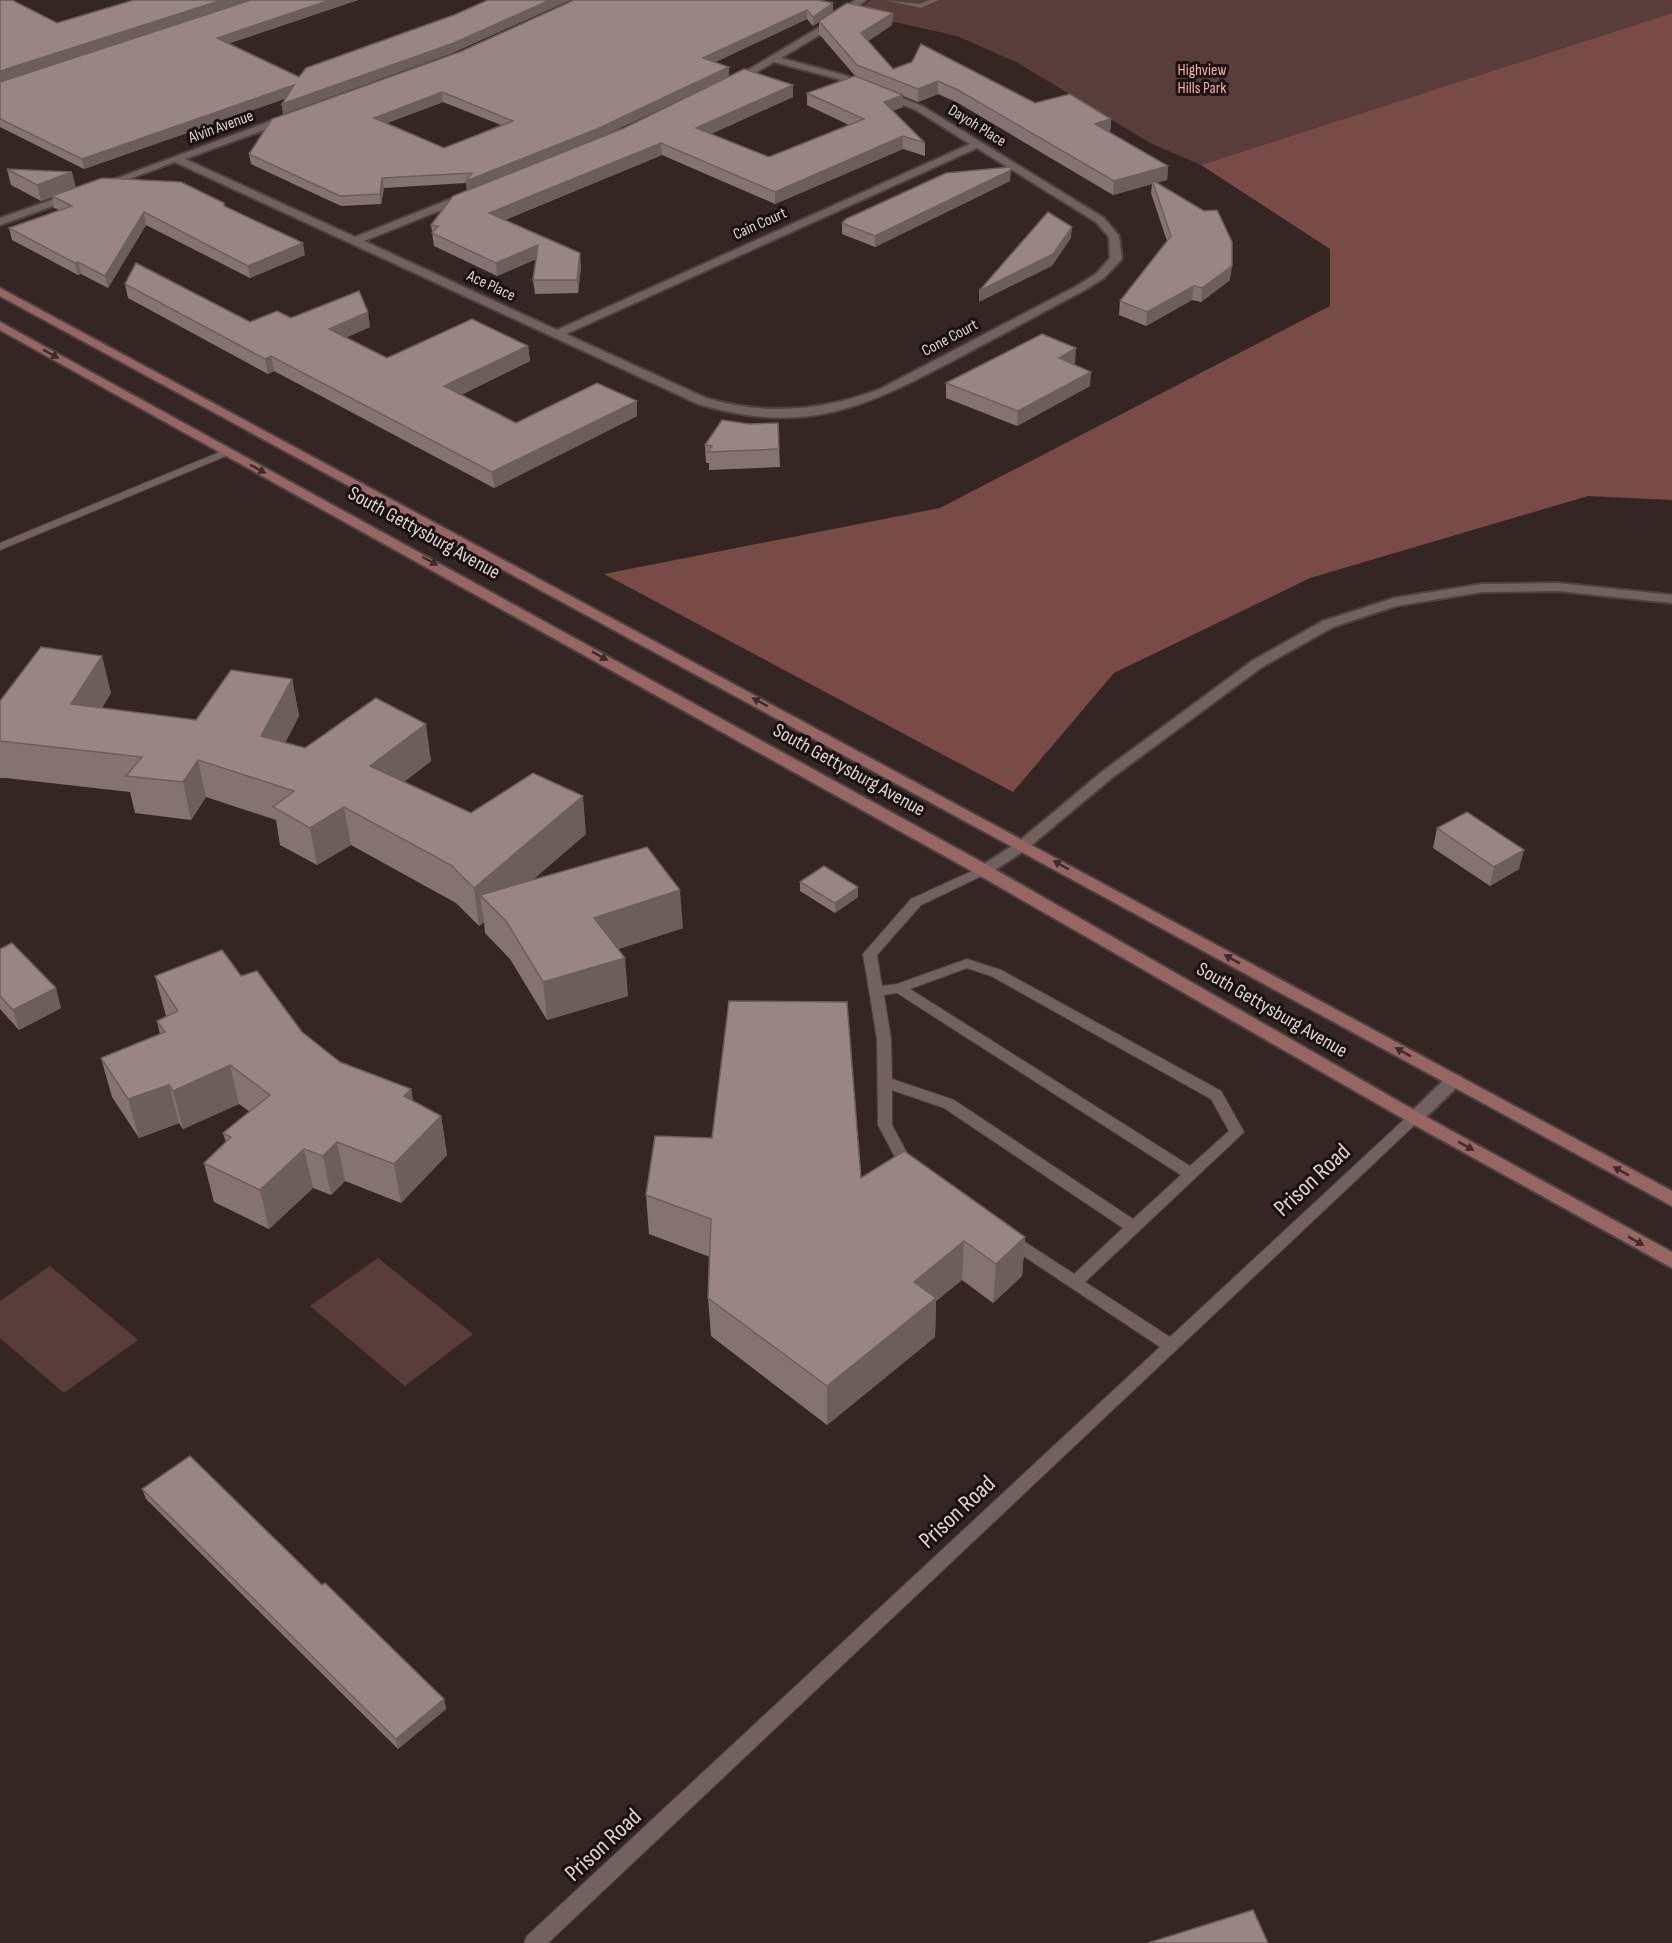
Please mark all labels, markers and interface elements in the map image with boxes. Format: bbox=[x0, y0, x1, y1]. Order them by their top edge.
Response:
park label: Highview Hills Park bbox=[1178, 61, 1226, 98]
street label: Dayoh Place bbox=[945, 101, 1009, 151]
street label: Alvin Avenue bbox=[185, 106, 256, 148]
street label: Cain Court bbox=[730, 204, 790, 244]
street label: Ace Place bbox=[463, 266, 518, 305]
street label: Cone Court bbox=[919, 315, 981, 361]
one-way arrow bbox=[43, 349, 60, 359]
one-way arrow bbox=[250, 464, 267, 474]
street label: South Gettysburg Avenue bbox=[344, 481, 504, 585]
one-way arrow bbox=[422, 556, 439, 566]
one-way arrow bbox=[592, 651, 609, 661]
one-way arrow bbox=[751, 697, 768, 707]
street label: South Gettysburg Avenue bbox=[769, 718, 929, 822]
one-way arrow bbox=[1052, 860, 1069, 870]
one-way arrow bbox=[1223, 954, 1240, 964]
street label: South Gettysburg Avenue bbox=[1192, 957, 1352, 1063]
one-way arrow bbox=[1394, 1047, 1411, 1057]
street label: Prison Road bbox=[1268, 1137, 1356, 1223]
one-way arrow bbox=[1458, 1141, 1475, 1151]
one-way arrow bbox=[1612, 1166, 1629, 1176]
one-way arrow bbox=[1628, 1236, 1645, 1246]
street label: Prison Road bbox=[913, 1469, 1001, 1555]
street label: Prison Road bbox=[559, 1802, 647, 1888]

